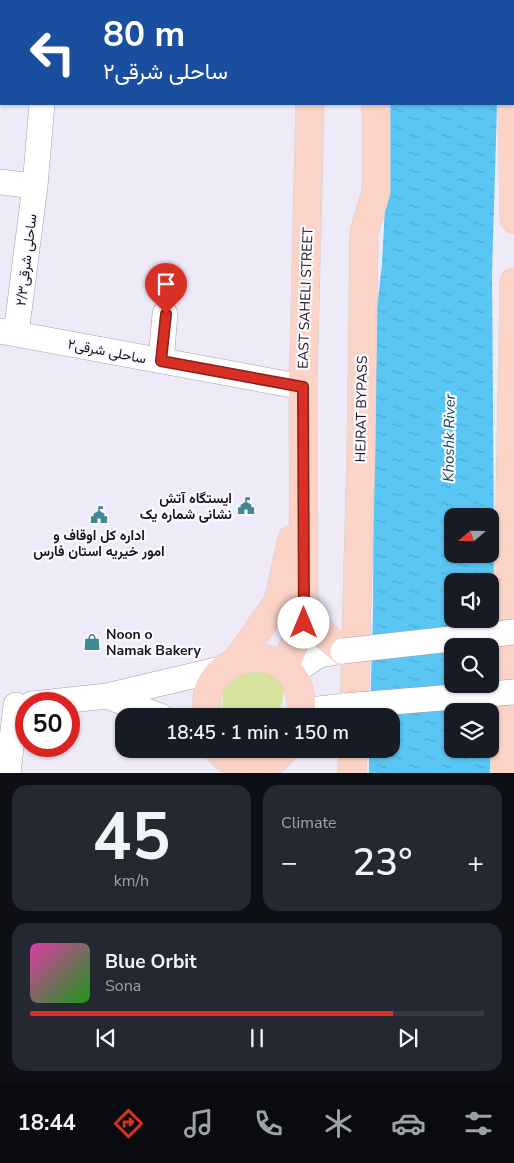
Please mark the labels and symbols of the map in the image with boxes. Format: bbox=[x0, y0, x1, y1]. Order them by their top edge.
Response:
street label: ساحلی شرقی۲/۳ bbox=[11, 213, 42, 307]
street label: EAST SAHELI STREET bbox=[294, 226, 317, 369]
pin bbox=[145, 263, 187, 314]
street label: ساحلی شرقی۲ bbox=[66, 335, 148, 368]
street label: HEJRAT BYPASS bbox=[351, 355, 372, 463]
water label: Khoshk River bbox=[438, 393, 460, 482]
place label: ایستگاه آتش نشانی شماره یک bbox=[140, 489, 232, 524]
public building icon: ایستگاه آتش نشانی شماره یک bbox=[236, 496, 256, 516]
public building icon: اداره کل اوقاف و امور خیریه استان فارس bbox=[89, 505, 109, 525]
north arrow bbox=[444, 508, 499, 562]
place label: اداره کل اوقاف و امور خیریه استان فارس bbox=[33, 526, 165, 561]
position arrow bbox=[277, 596, 329, 648]
place label: Noon o Namak Bakery bbox=[106, 625, 201, 660]
shop icon: Noon o Namak Bakery bbox=[82, 632, 102, 652]
speed limit sign: 50 bbox=[15, 692, 80, 757]

